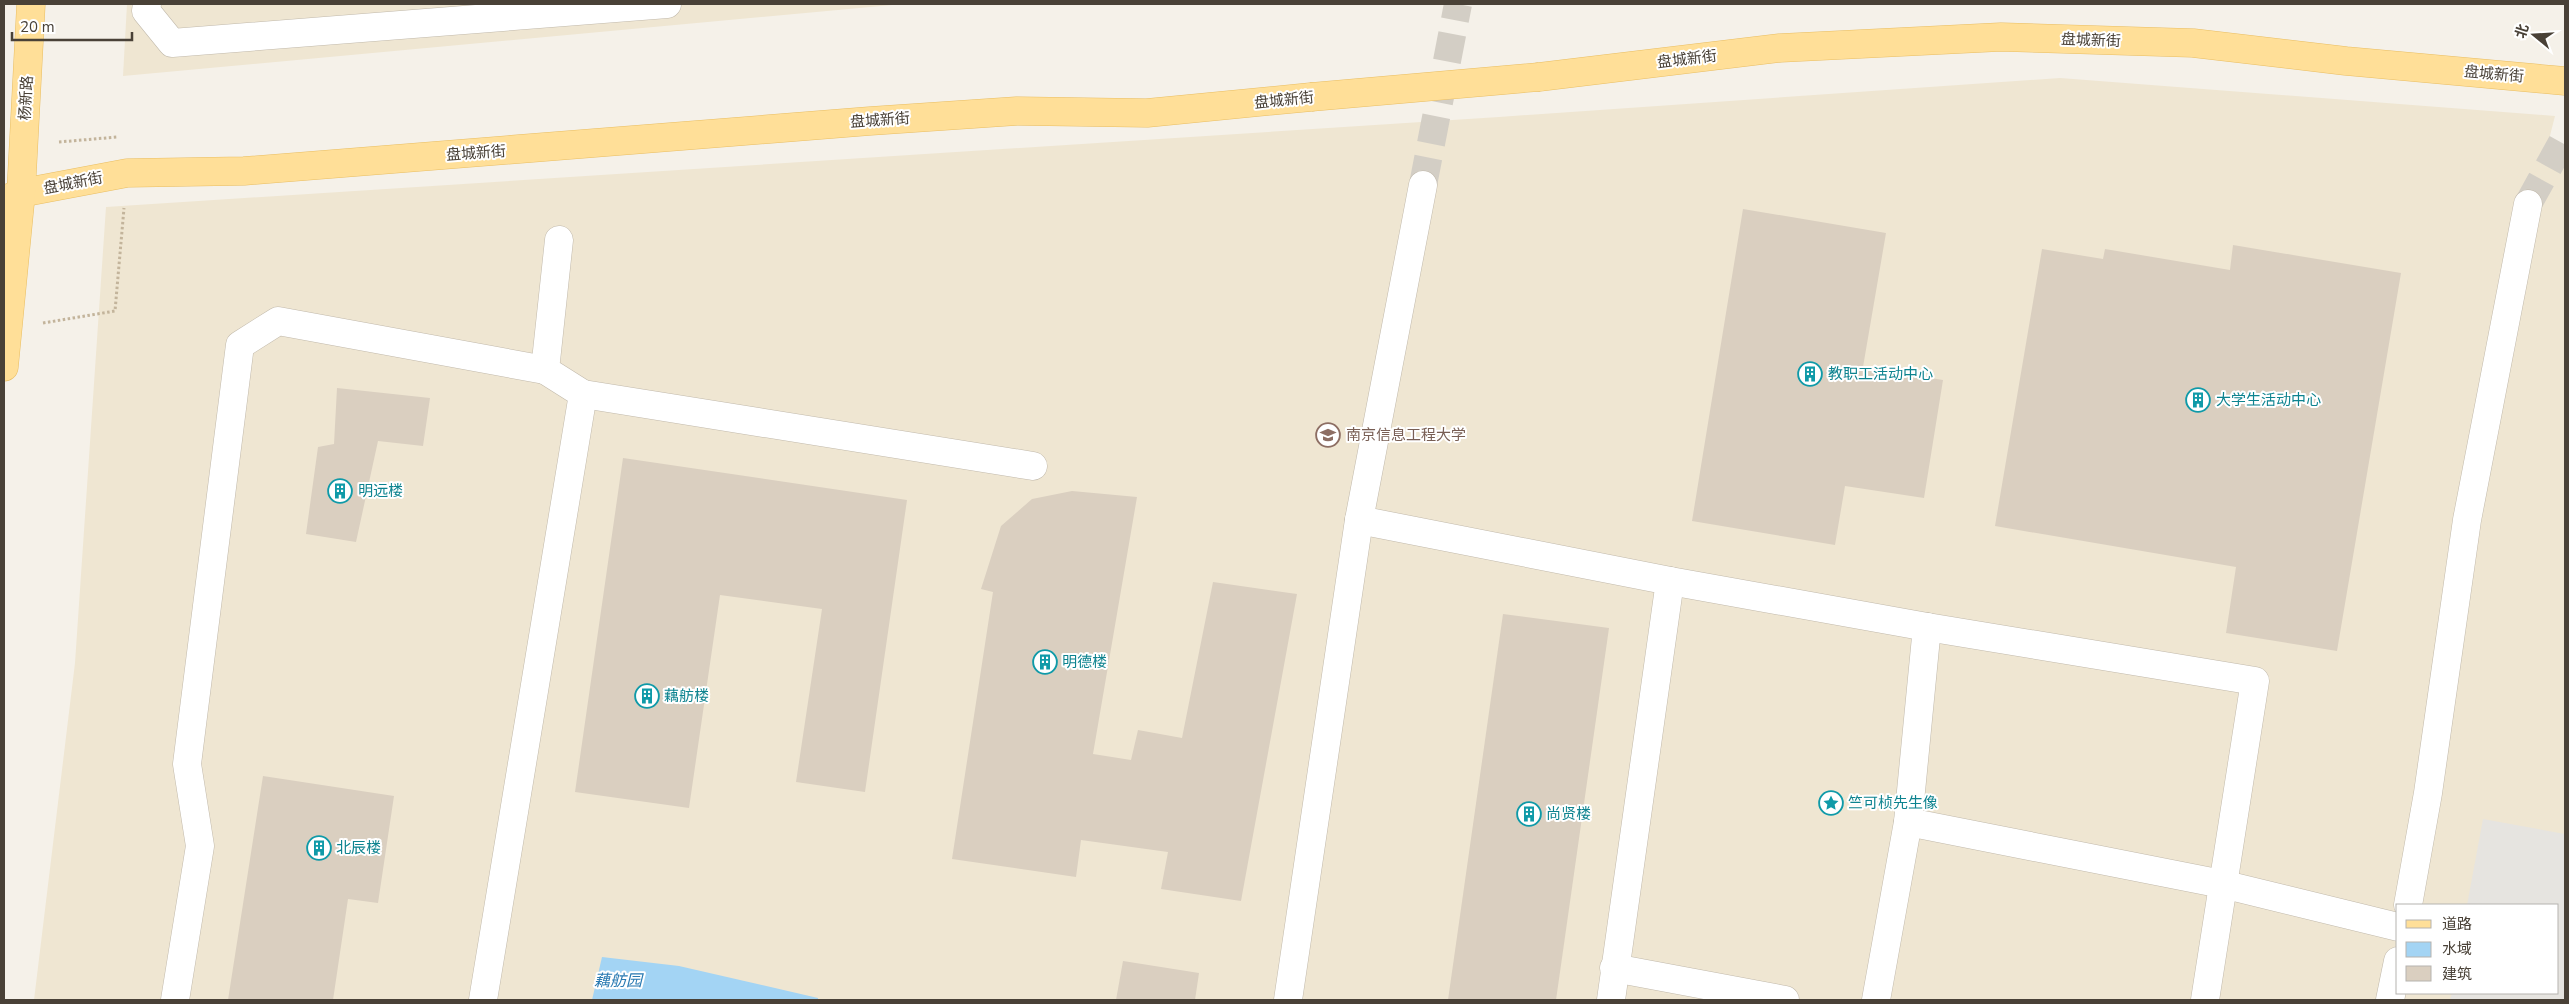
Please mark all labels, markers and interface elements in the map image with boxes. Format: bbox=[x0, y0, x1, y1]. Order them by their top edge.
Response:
scale bar bbox=[12, 10, 132, 42]
north arrow bbox=[2509, 10, 2559, 60]
text: 20 m bbox=[20, 17, 55, 37]
text: 北 bbox=[2511, 22, 2533, 41]
street label: 盘城新街 bbox=[2061, 29, 2121, 51]
street label: 盘城新街 bbox=[1656, 45, 1718, 73]
street label: 盘城新街 bbox=[2463, 61, 2525, 87]
street label: 杨新路 bbox=[15, 75, 37, 121]
street label: 盘城新街 bbox=[1253, 87, 1315, 113]
street label: 盘城新街 bbox=[849, 108, 911, 132]
street label: 盘城新街 bbox=[445, 141, 507, 165]
street label: 盘城新街 bbox=[42, 167, 104, 199]
building icon: 教职工活动中心 bbox=[1797, 361, 1823, 387]
place label: 教职工活动中心 bbox=[1828, 364, 1933, 384]
building icon: 大学生活动中心 bbox=[2185, 387, 2211, 413]
place label: 大学生活动中心 bbox=[2216, 390, 2321, 410]
school or university icon: 南京信息工程大学 bbox=[1315, 422, 1341, 448]
place label: 南京信息工程大学 bbox=[1346, 425, 1466, 445]
building icon: 明远楼 bbox=[327, 478, 353, 504]
place label: 明远楼 bbox=[358, 481, 403, 501]
building icon: 明德楼 bbox=[1032, 649, 1058, 675]
place label: 明德楼 bbox=[1062, 652, 1107, 672]
building icon: 藕舫楼 bbox=[634, 683, 660, 709]
place label: 藕舫楼 bbox=[664, 686, 709, 706]
place icon: 竺可桢先生像 bbox=[1818, 790, 1844, 816]
place label: 竺可桢先生像 bbox=[1848, 793, 1938, 813]
building icon: 尚贤楼 bbox=[1516, 801, 1542, 827]
place label: 尚贤楼 bbox=[1546, 804, 1591, 824]
building icon: 北辰楼 bbox=[306, 835, 332, 861]
place label: 北辰楼 bbox=[336, 838, 381, 858]
legend bbox=[2396, 904, 2559, 994]
text: 道路 bbox=[2442, 914, 2472, 934]
text: 水域 bbox=[2442, 939, 2472, 959]
text: 建筑 bbox=[2442, 964, 2472, 984]
water label: 藕舫园 bbox=[594, 970, 644, 992]

